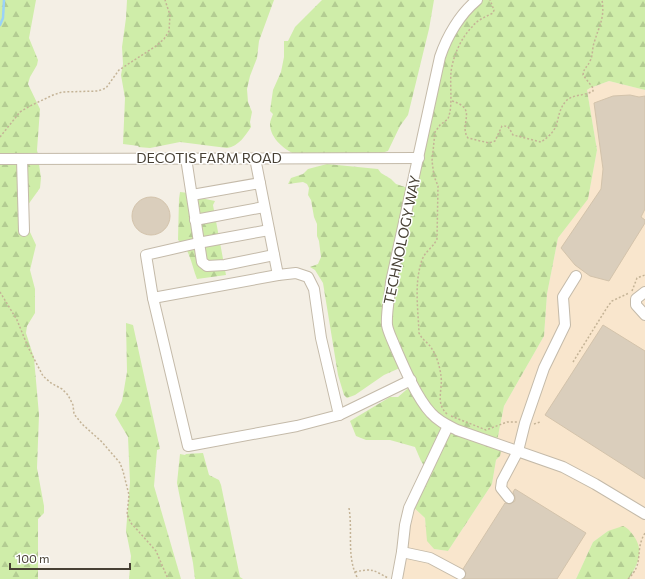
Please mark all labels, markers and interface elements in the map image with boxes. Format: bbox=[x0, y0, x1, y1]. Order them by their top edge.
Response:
street label: DECOTIS FARM ROAD bbox=[136, 149, 282, 166]
street label: TECHNOLOGY WAY bbox=[380, 174, 423, 306]
scale bar bbox=[10, 545, 130, 571]
text: 100 m bbox=[16, 551, 50, 565]

